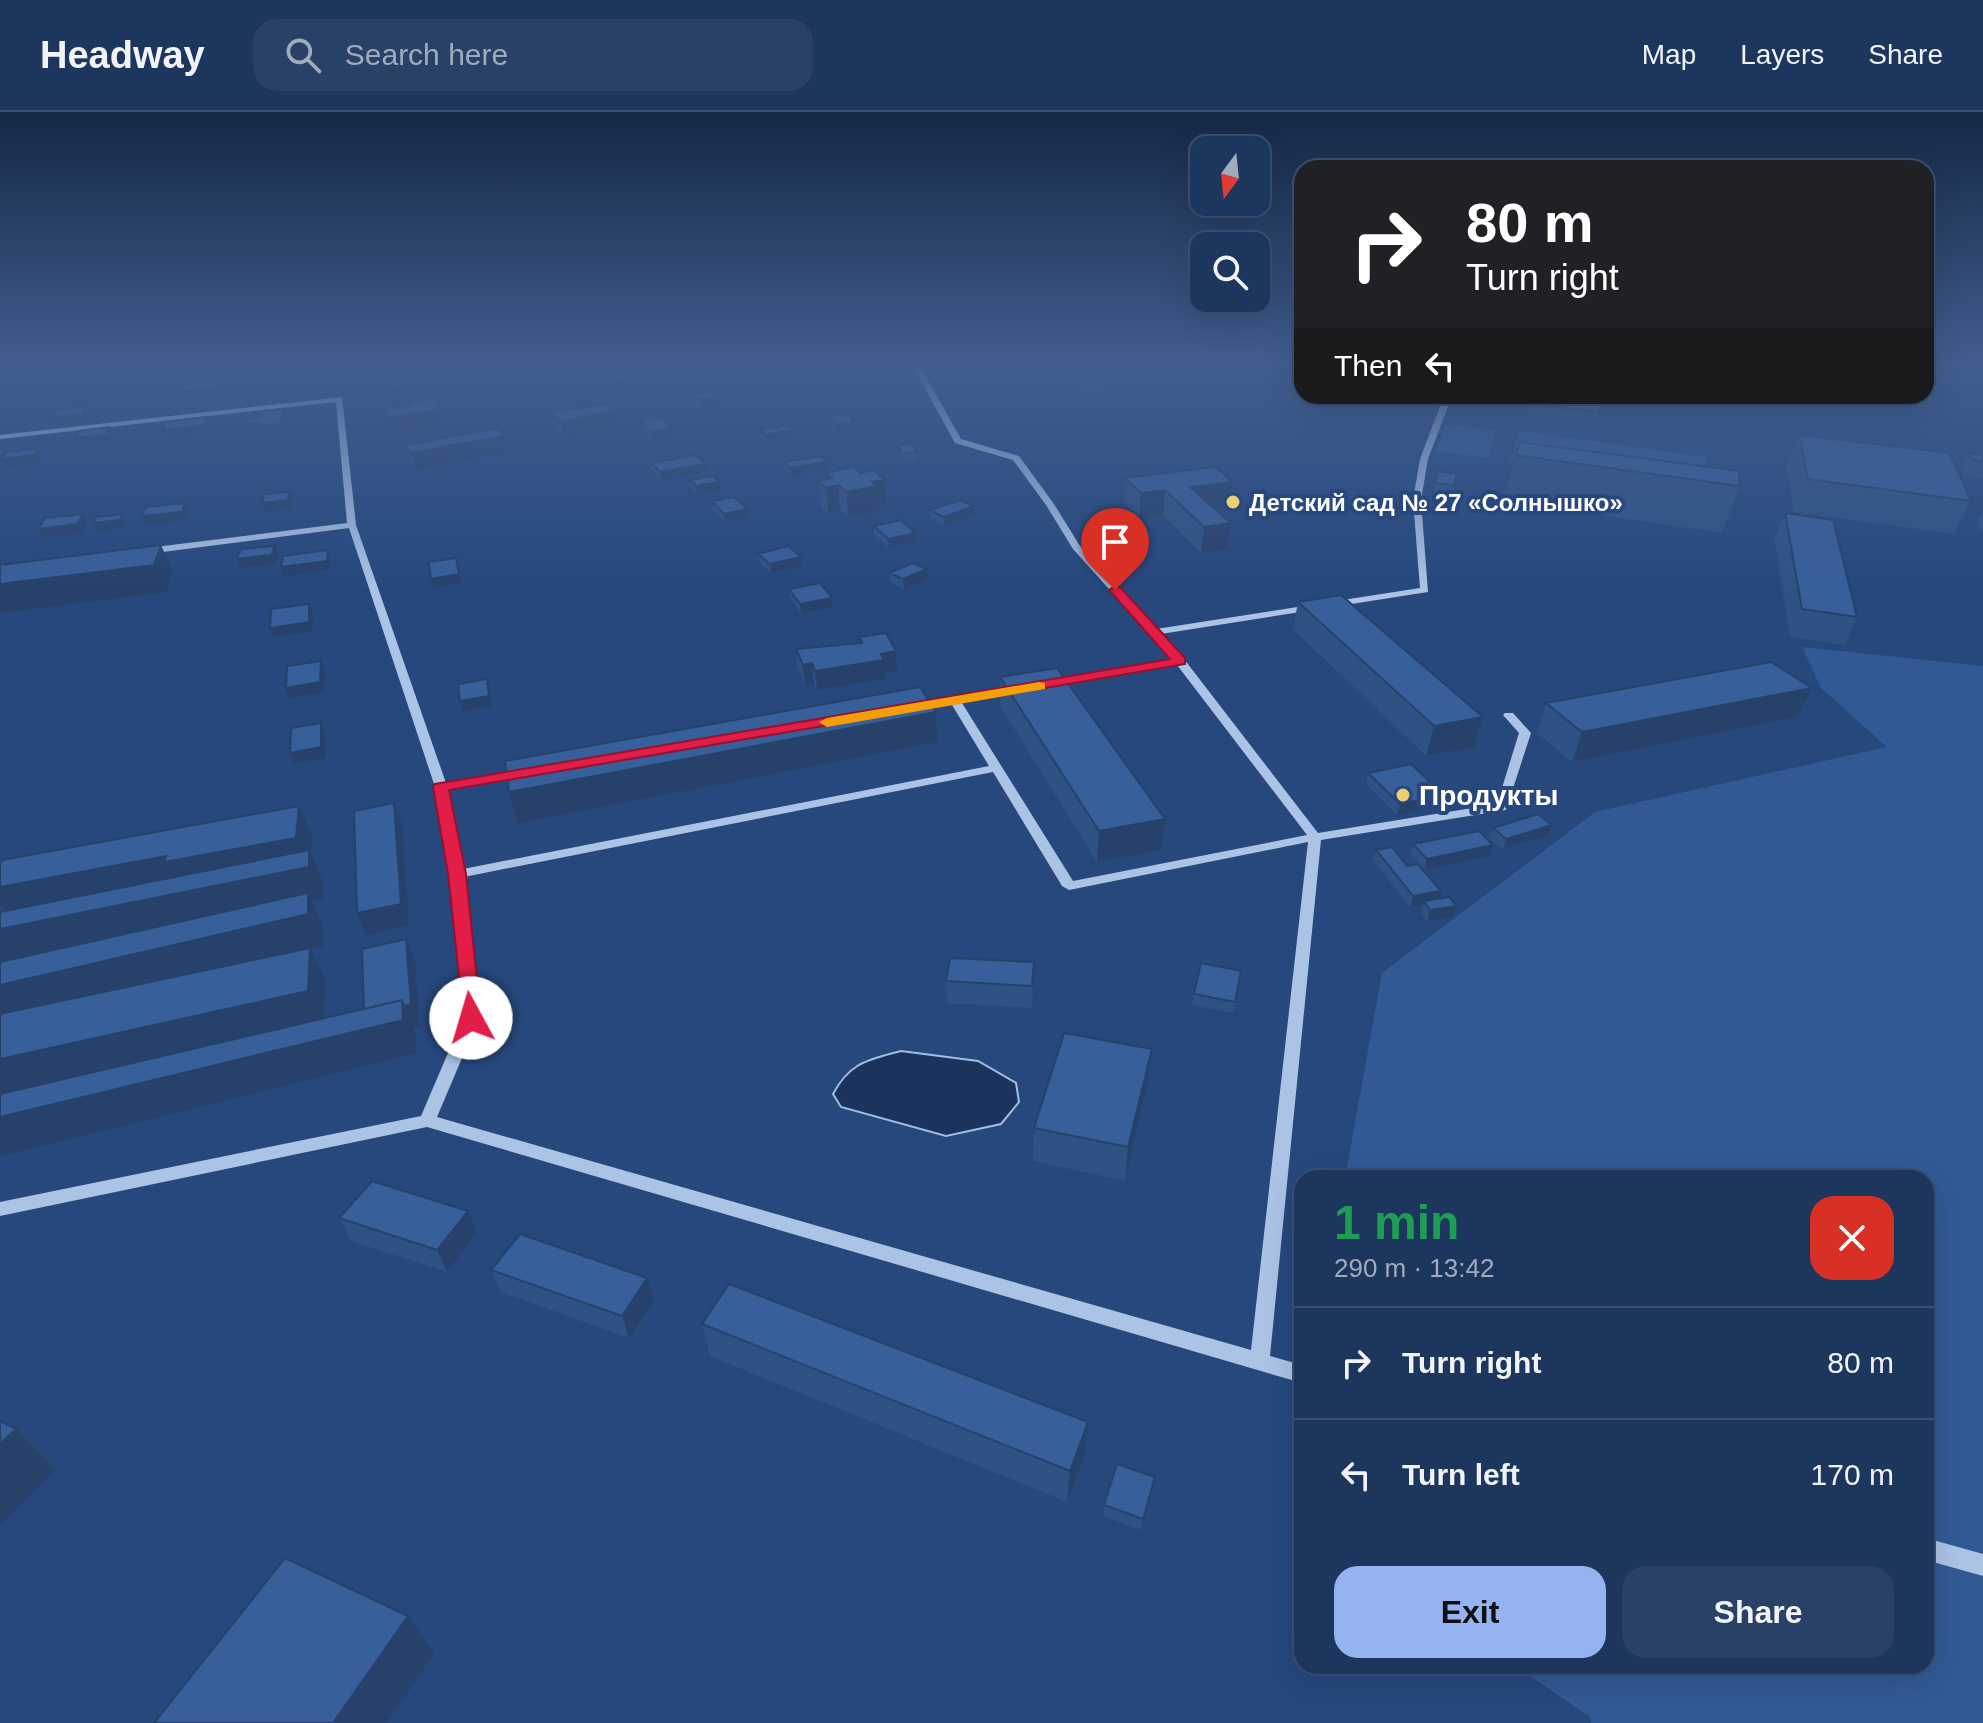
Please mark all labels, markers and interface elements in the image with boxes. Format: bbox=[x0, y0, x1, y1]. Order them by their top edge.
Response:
search box bbox=[253, 19, 813, 91]
icon: search bbox=[281, 33, 325, 77]
text: Headway bbox=[40, 34, 205, 76]
text: Search here bbox=[345, 38, 508, 71]
text: Map bbox=[1642, 39, 1696, 70]
text: Layers bbox=[1740, 39, 1824, 70]
text: Share bbox=[1868, 39, 1943, 70]
north arrow bbox=[1190, 136, 1270, 216]
map controls bbox=[1190, 136, 1270, 312]
text: 80 m bbox=[1466, 191, 1594, 254]
icon: right bbox=[1334, 192, 1438, 296]
button: search bbox=[1190, 232, 1270, 312]
text: Turn right bbox=[1466, 257, 1619, 298]
icon: left bbox=[1418, 344, 1462, 388]
text: Then bbox=[1334, 349, 1402, 382]
place label: Детский сад № 27 «Солнышко» bbox=[1249, 489, 1623, 516]
marker: Детский сад № 27 «Солнышко» bbox=[1224, 493, 1242, 511]
pin bbox=[1081, 508, 1149, 590]
icon: arrive bbox=[1093, 520, 1137, 564]
place label: Продукты bbox=[1419, 780, 1558, 811]
marker: Продукты bbox=[1394, 786, 1412, 804]
position arrow bbox=[429, 976, 513, 1060]
text: 1 min bbox=[1334, 1196, 1459, 1249]
button: close bbox=[1810, 1196, 1894, 1280]
text: 290 m · 13:42 bbox=[1334, 1253, 1494, 1283]
icon: right bbox=[1334, 1341, 1378, 1385]
text: Turn right bbox=[1402, 1346, 1541, 1379]
text: 80 m bbox=[1827, 1346, 1894, 1379]
icon: left bbox=[1334, 1453, 1378, 1497]
text: Turn left bbox=[1402, 1458, 1520, 1491]
text: 170 m bbox=[1811, 1458, 1894, 1491]
button: Exit bbox=[1334, 1566, 1606, 1658]
button: Share bbox=[1622, 1566, 1894, 1658]

